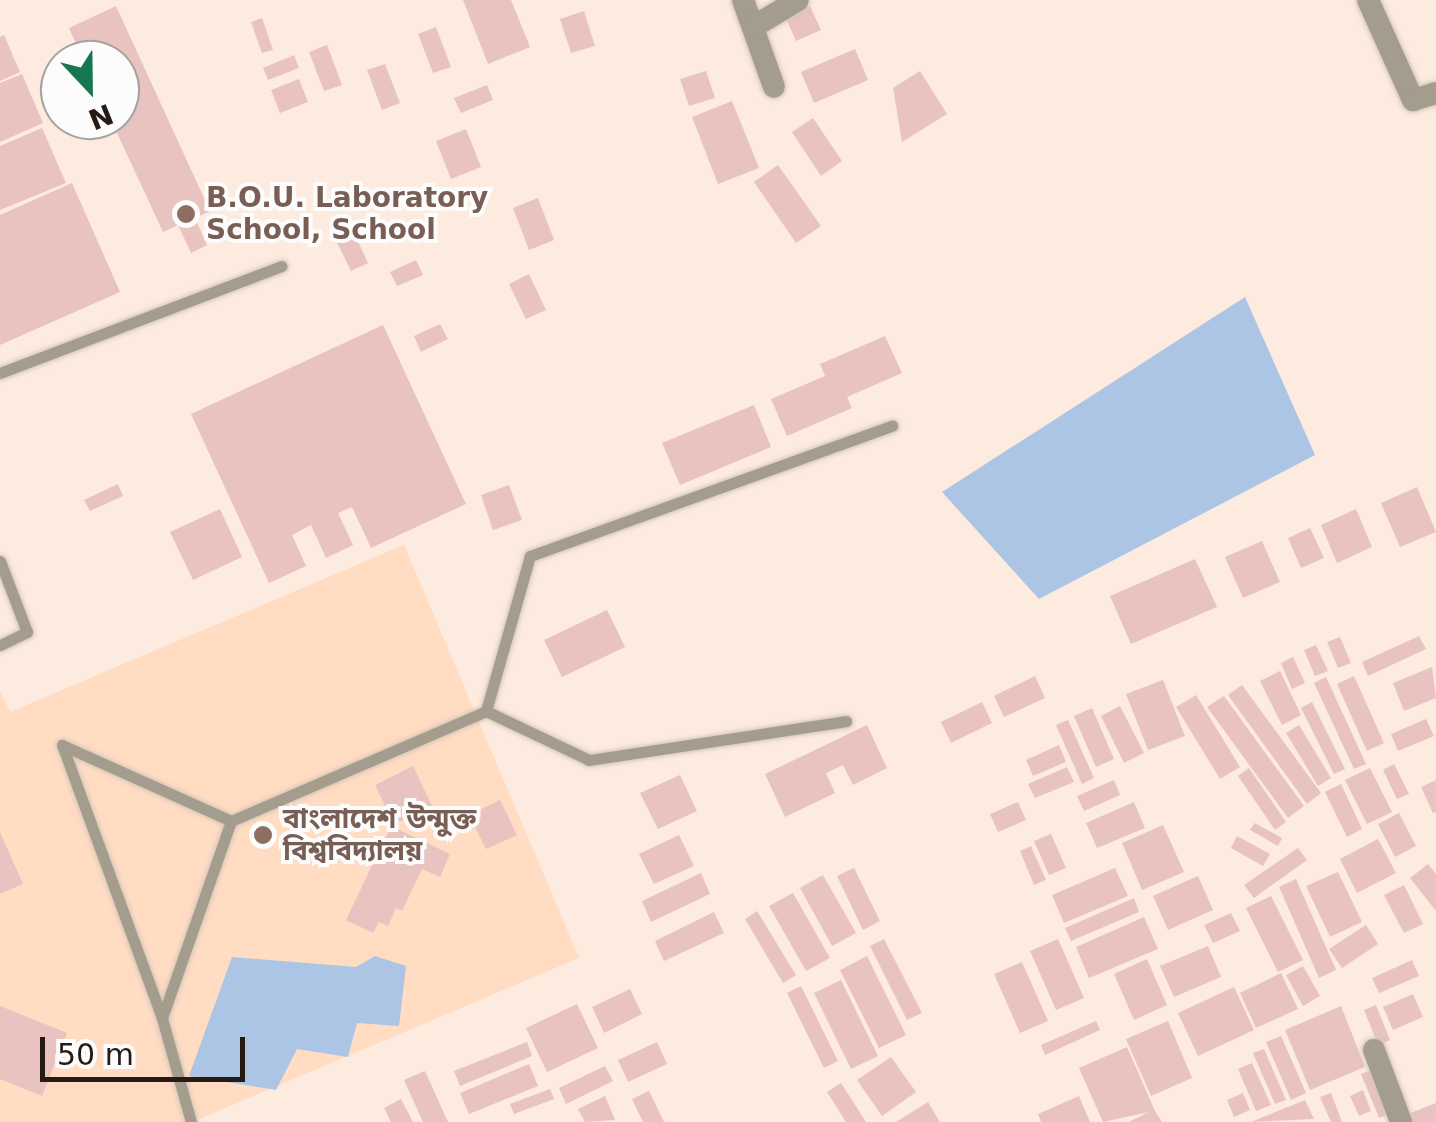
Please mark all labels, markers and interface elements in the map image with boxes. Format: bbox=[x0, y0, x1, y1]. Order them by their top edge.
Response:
north arrow bbox=[40, 40, 140, 140]
text: N bbox=[84, 97, 118, 136]
place label: B.O.U. Laboratory School, School bbox=[206, 181, 488, 247]
marker: B.O.U. Laboratory School, School bbox=[175, 203, 197, 225]
place label: বাংলাদেশ উন্মুক্ত বিশ্ববিদ্যালয় bbox=[283, 802, 476, 868]
marker: বাংলাদেশ উন্মুক্ত বিশ্ববিদ্যালয় bbox=[252, 824, 274, 846]
scale bar bbox=[45, 1017, 250, 1079]
text: 50 m bbox=[57, 1037, 134, 1072]

